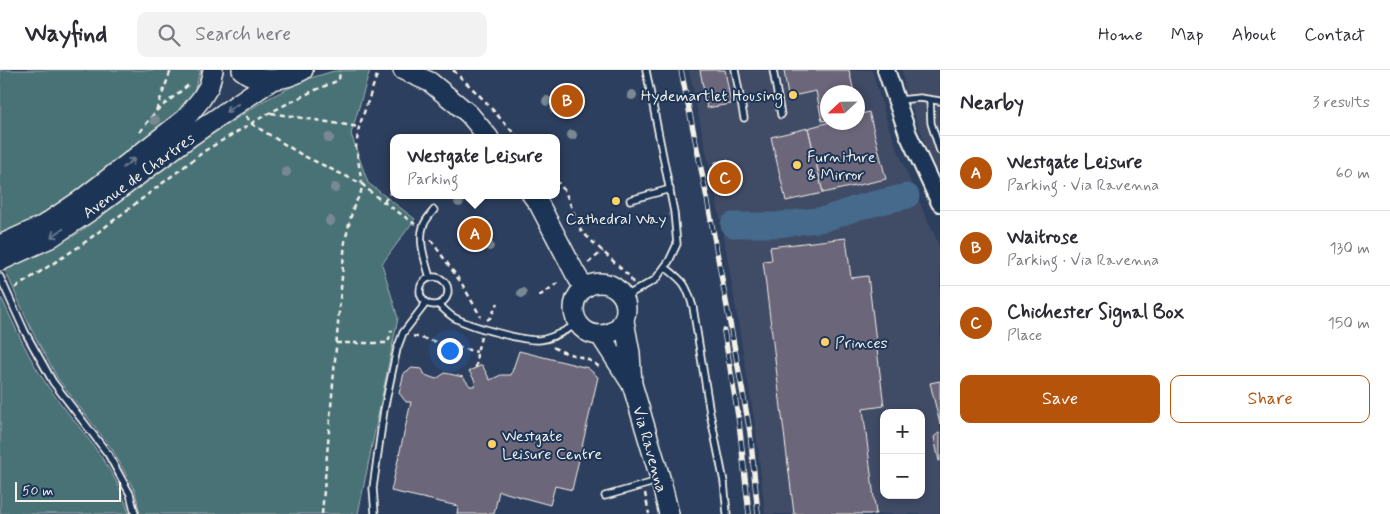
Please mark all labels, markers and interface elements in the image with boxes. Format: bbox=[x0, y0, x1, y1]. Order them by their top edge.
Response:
search box bbox=[137, 12, 487, 57]
text: Wayfind bbox=[25, 19, 107, 50]
icon: search bbox=[155, 21, 183, 49]
text: Search here bbox=[195, 22, 291, 47]
text: Home bbox=[1098, 23, 1143, 47]
text: Map bbox=[1171, 23, 1204, 47]
text: About bbox=[1232, 23, 1276, 47]
text: Contact bbox=[1304, 23, 1365, 47]
pin: B bbox=[551, 82, 583, 120]
north arrow bbox=[820, 85, 865, 130]
place label: Hydemartlet Housing bbox=[641, 86, 783, 108]
marker: Hydemartlet Housing bbox=[787, 89, 799, 101]
text: Nearby bbox=[960, 89, 1024, 117]
text: 3 results bbox=[1312, 92, 1370, 113]
one-way arrow bbox=[225, 103, 239, 113]
street label: Avenue de Chartres bbox=[79, 128, 199, 224]
popup bbox=[390, 134, 560, 199]
text: Westgate Leisure bbox=[407, 144, 543, 169]
place label: Furniture & Mirror bbox=[807, 147, 876, 186]
text: Westgate Leisure bbox=[1007, 150, 1142, 175]
one-way arrow bbox=[122, 157, 135, 168]
pin: C bbox=[709, 159, 741, 197]
marker: Furniture & Mirror bbox=[791, 159, 803, 171]
text: A bbox=[971, 163, 981, 184]
text: 60 m bbox=[1336, 163, 1370, 184]
text: Parking bbox=[407, 169, 458, 190]
text: Parking · Via Ravenna bbox=[1007, 175, 1159, 196]
marker: Cathedral Way bbox=[610, 195, 622, 207]
place label: Cathedral Way bbox=[566, 209, 666, 230]
pin: A bbox=[459, 215, 491, 253]
text: Waitrose bbox=[1007, 225, 1078, 250]
one-way arrow bbox=[51, 228, 65, 238]
text: B bbox=[971, 238, 981, 259]
text: 130 m bbox=[1329, 238, 1370, 259]
text: Parking · Via Ravenna bbox=[1007, 250, 1159, 271]
text: Chichester Signal Box bbox=[1007, 300, 1184, 325]
text: C bbox=[970, 313, 982, 334]
text: 150 m bbox=[1328, 313, 1370, 334]
text: Place bbox=[1007, 325, 1042, 346]
place label: Princes bbox=[835, 333, 888, 354]
marker: Princes bbox=[819, 336, 831, 348]
your location bbox=[437, 338, 463, 364]
button: Save bbox=[960, 375, 1160, 423]
button: Share bbox=[1170, 375, 1370, 423]
street label: Via Ravenna bbox=[627, 404, 672, 495]
map controls bbox=[880, 409, 925, 499]
button: + bbox=[880, 409, 925, 454]
place label: Westgate Leisure Centre bbox=[502, 426, 602, 465]
marker: Westgate Leisure Centre bbox=[486, 438, 498, 450]
button: − bbox=[880, 454, 925, 499]
scale bar bbox=[15, 479, 121, 502]
text: 50 m bbox=[22, 482, 53, 500]

